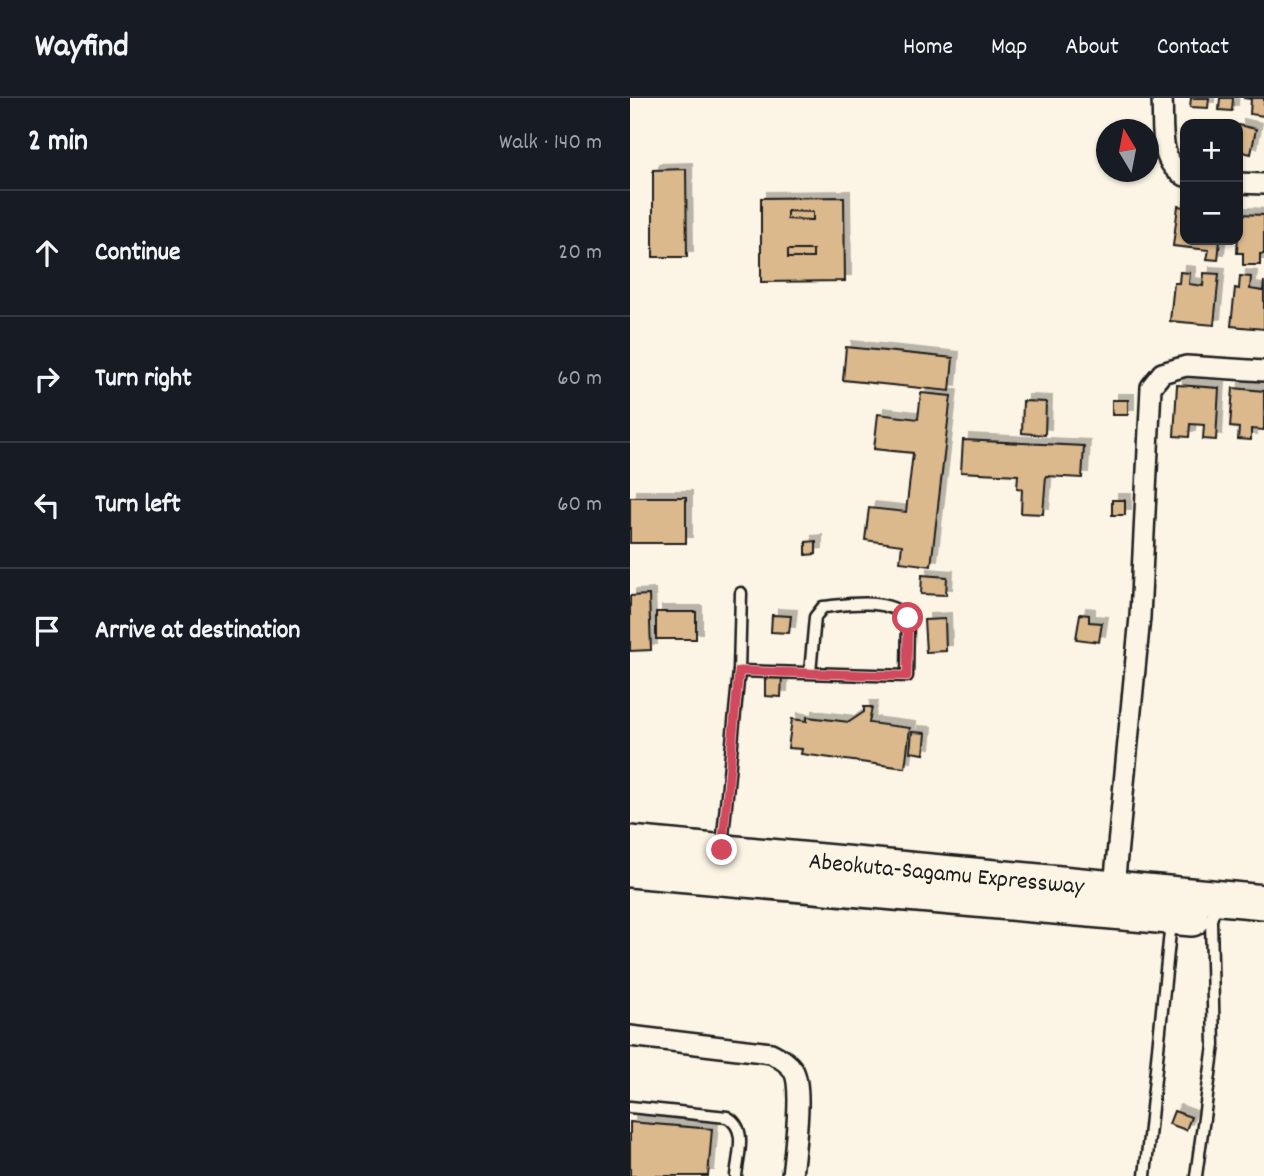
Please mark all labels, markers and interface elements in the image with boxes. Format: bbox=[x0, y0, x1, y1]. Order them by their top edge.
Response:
text: Wayfind bbox=[35, 25, 129, 72]
text: Home bbox=[903, 31, 953, 65]
text: Map bbox=[991, 31, 1027, 65]
text: About bbox=[1065, 31, 1119, 65]
text: Contact bbox=[1157, 31, 1229, 65]
north arrow bbox=[1096, 119, 1159, 182]
map controls bbox=[1180, 119, 1243, 245]
button: + bbox=[1180, 119, 1243, 182]
text: 2 min bbox=[28, 122, 88, 165]
text: Walk · 140 m bbox=[499, 127, 602, 160]
button: − bbox=[1180, 182, 1243, 245]
icon: ahead bbox=[28, 234, 66, 272]
text: Continue bbox=[95, 235, 180, 272]
text: 20 m bbox=[558, 237, 602, 270]
icon: right bbox=[28, 360, 66, 398]
text: Turn right bbox=[95, 361, 192, 398]
text: 60 m bbox=[557, 363, 602, 396]
icon: left bbox=[28, 486, 66, 524]
text: Turn left bbox=[95, 487, 181, 524]
text: 60 m bbox=[557, 489, 602, 522]
route start bbox=[892, 602, 923, 633]
icon: arrive bbox=[28, 612, 66, 650]
text: Arrive at destination bbox=[95, 613, 300, 650]
route end bbox=[706, 834, 737, 865]
street label: Abeokuta-Sagamu Expressway bbox=[807, 846, 1087, 905]

